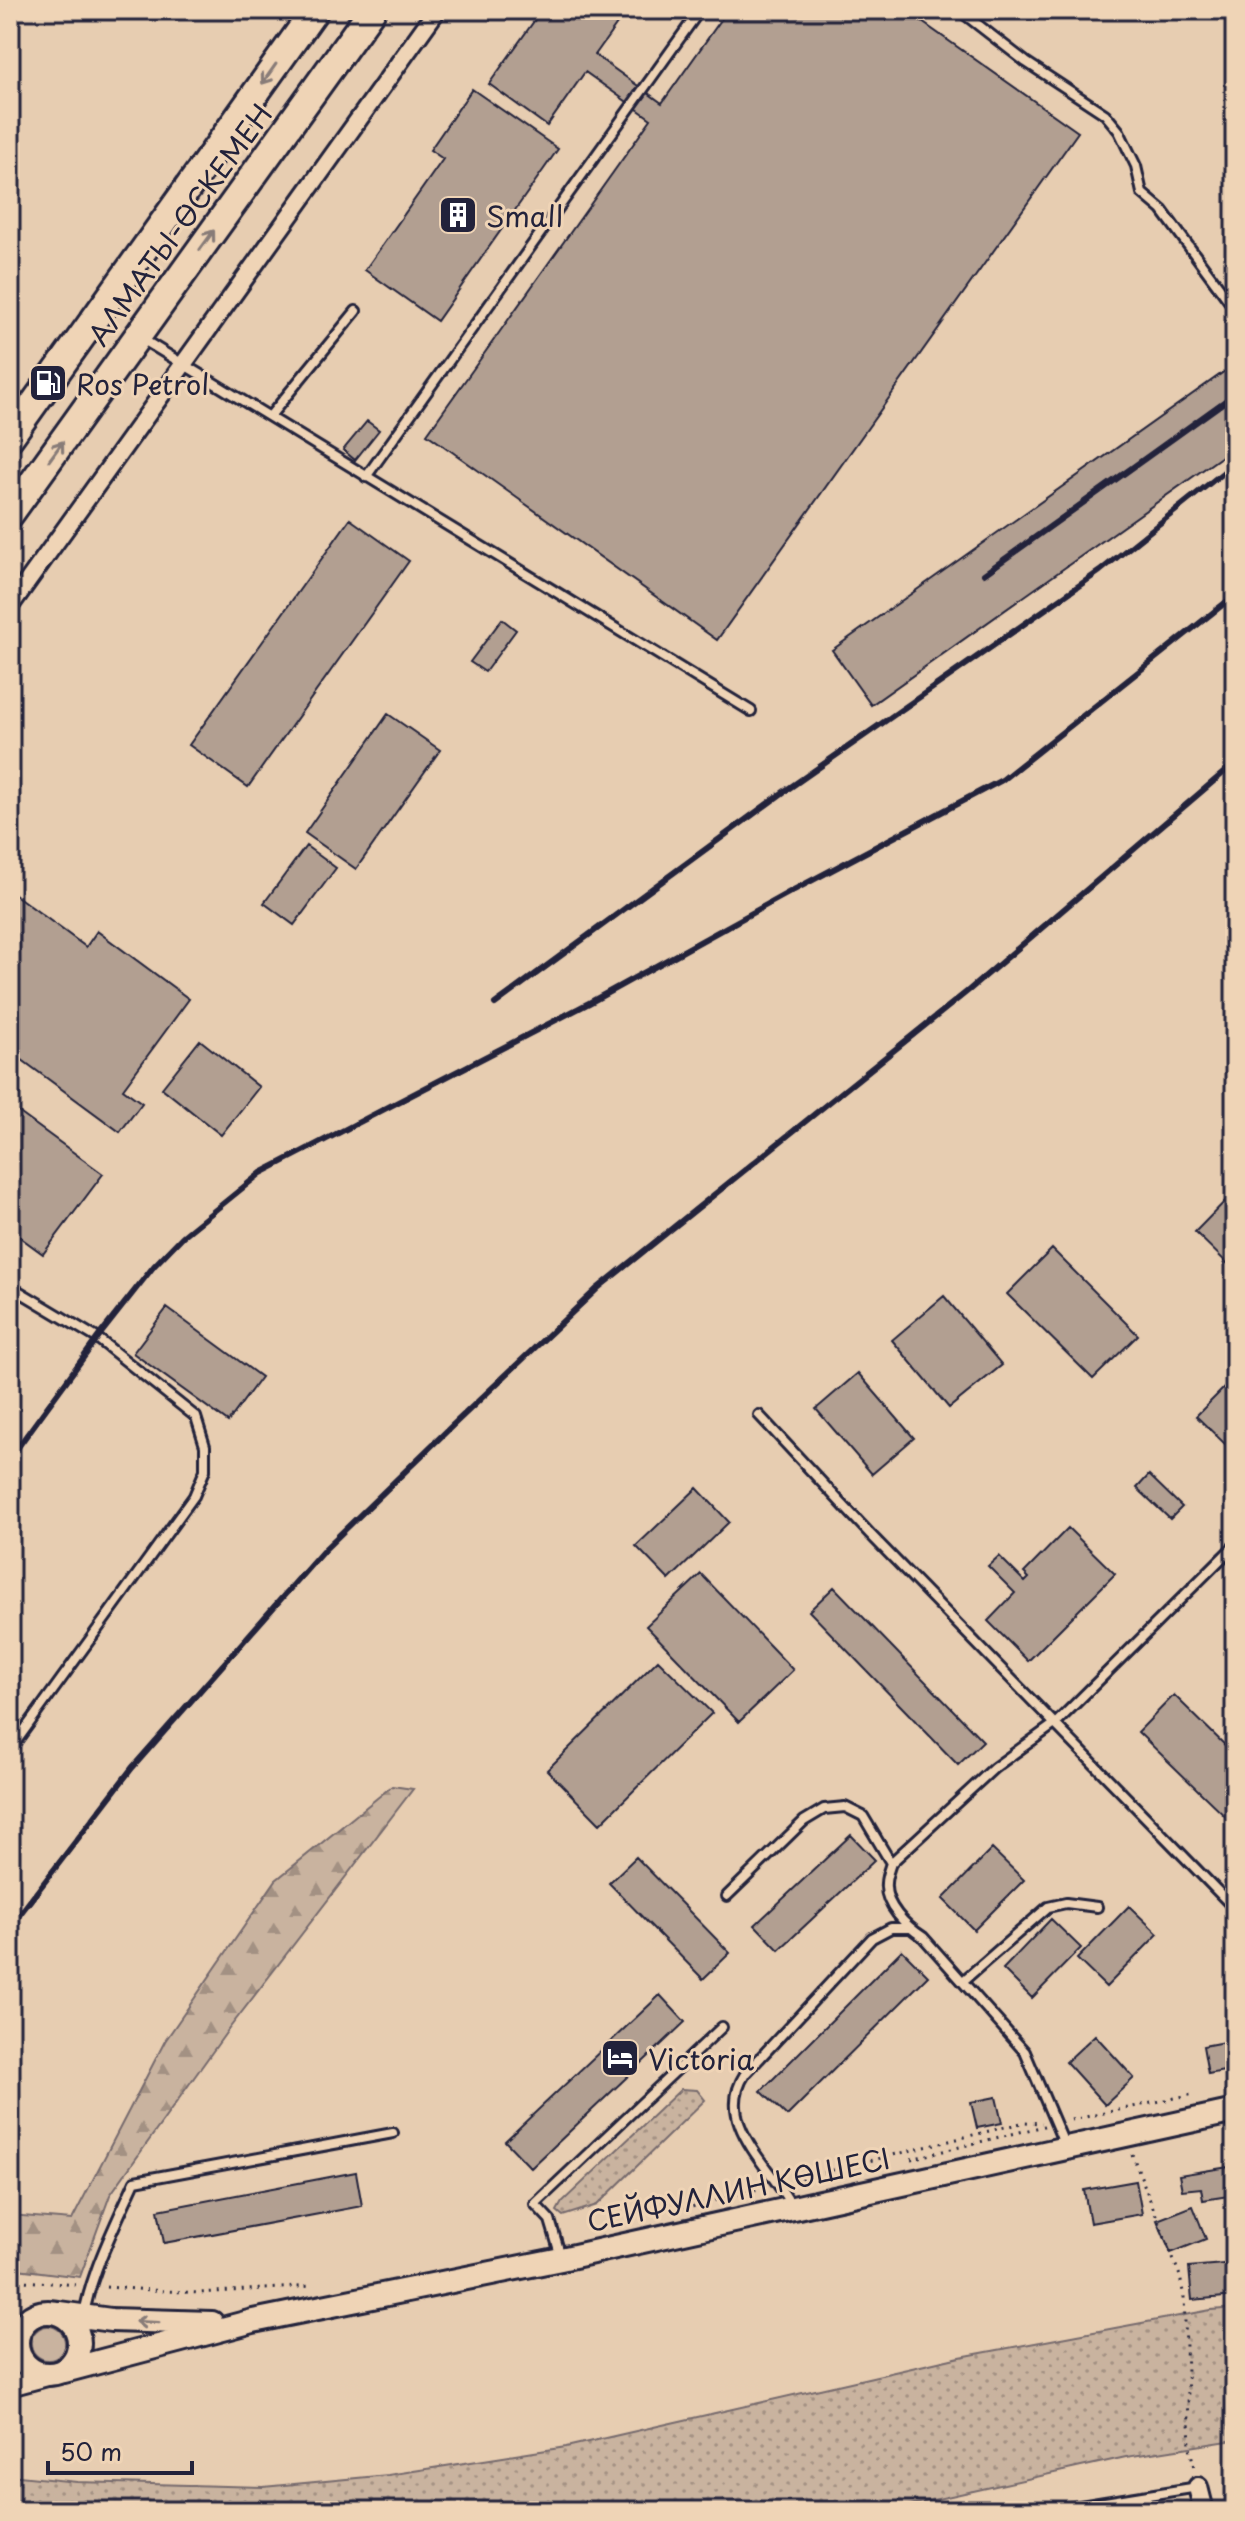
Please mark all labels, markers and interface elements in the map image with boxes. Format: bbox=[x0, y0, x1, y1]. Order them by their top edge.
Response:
one-way arrow bbox=[261, 62, 278, 84]
street label: АЛМАТЫ-ӨСКЕМЕН bbox=[77, 94, 281, 354]
building icon: Small bbox=[437, 194, 479, 236]
place label: Small bbox=[486, 194, 563, 237]
one-way arrow bbox=[199, 229, 215, 251]
fuel station icon: Ros Petrol bbox=[27, 362, 69, 404]
place label: Ros Petrol bbox=[76, 362, 209, 405]
one-way arrow bbox=[47, 440, 64, 462]
hotel icon: Victoria bbox=[599, 2037, 641, 2079]
place label: Victoria bbox=[648, 2037, 754, 2080]
street label: СЕЙФУЛЛИН КӨШЕСІ bbox=[583, 2136, 893, 2242]
one-way arrow bbox=[134, 2314, 161, 2329]
scale bar bbox=[48, 2425, 192, 2475]
text: 50 m bbox=[60, 2433, 122, 2469]

